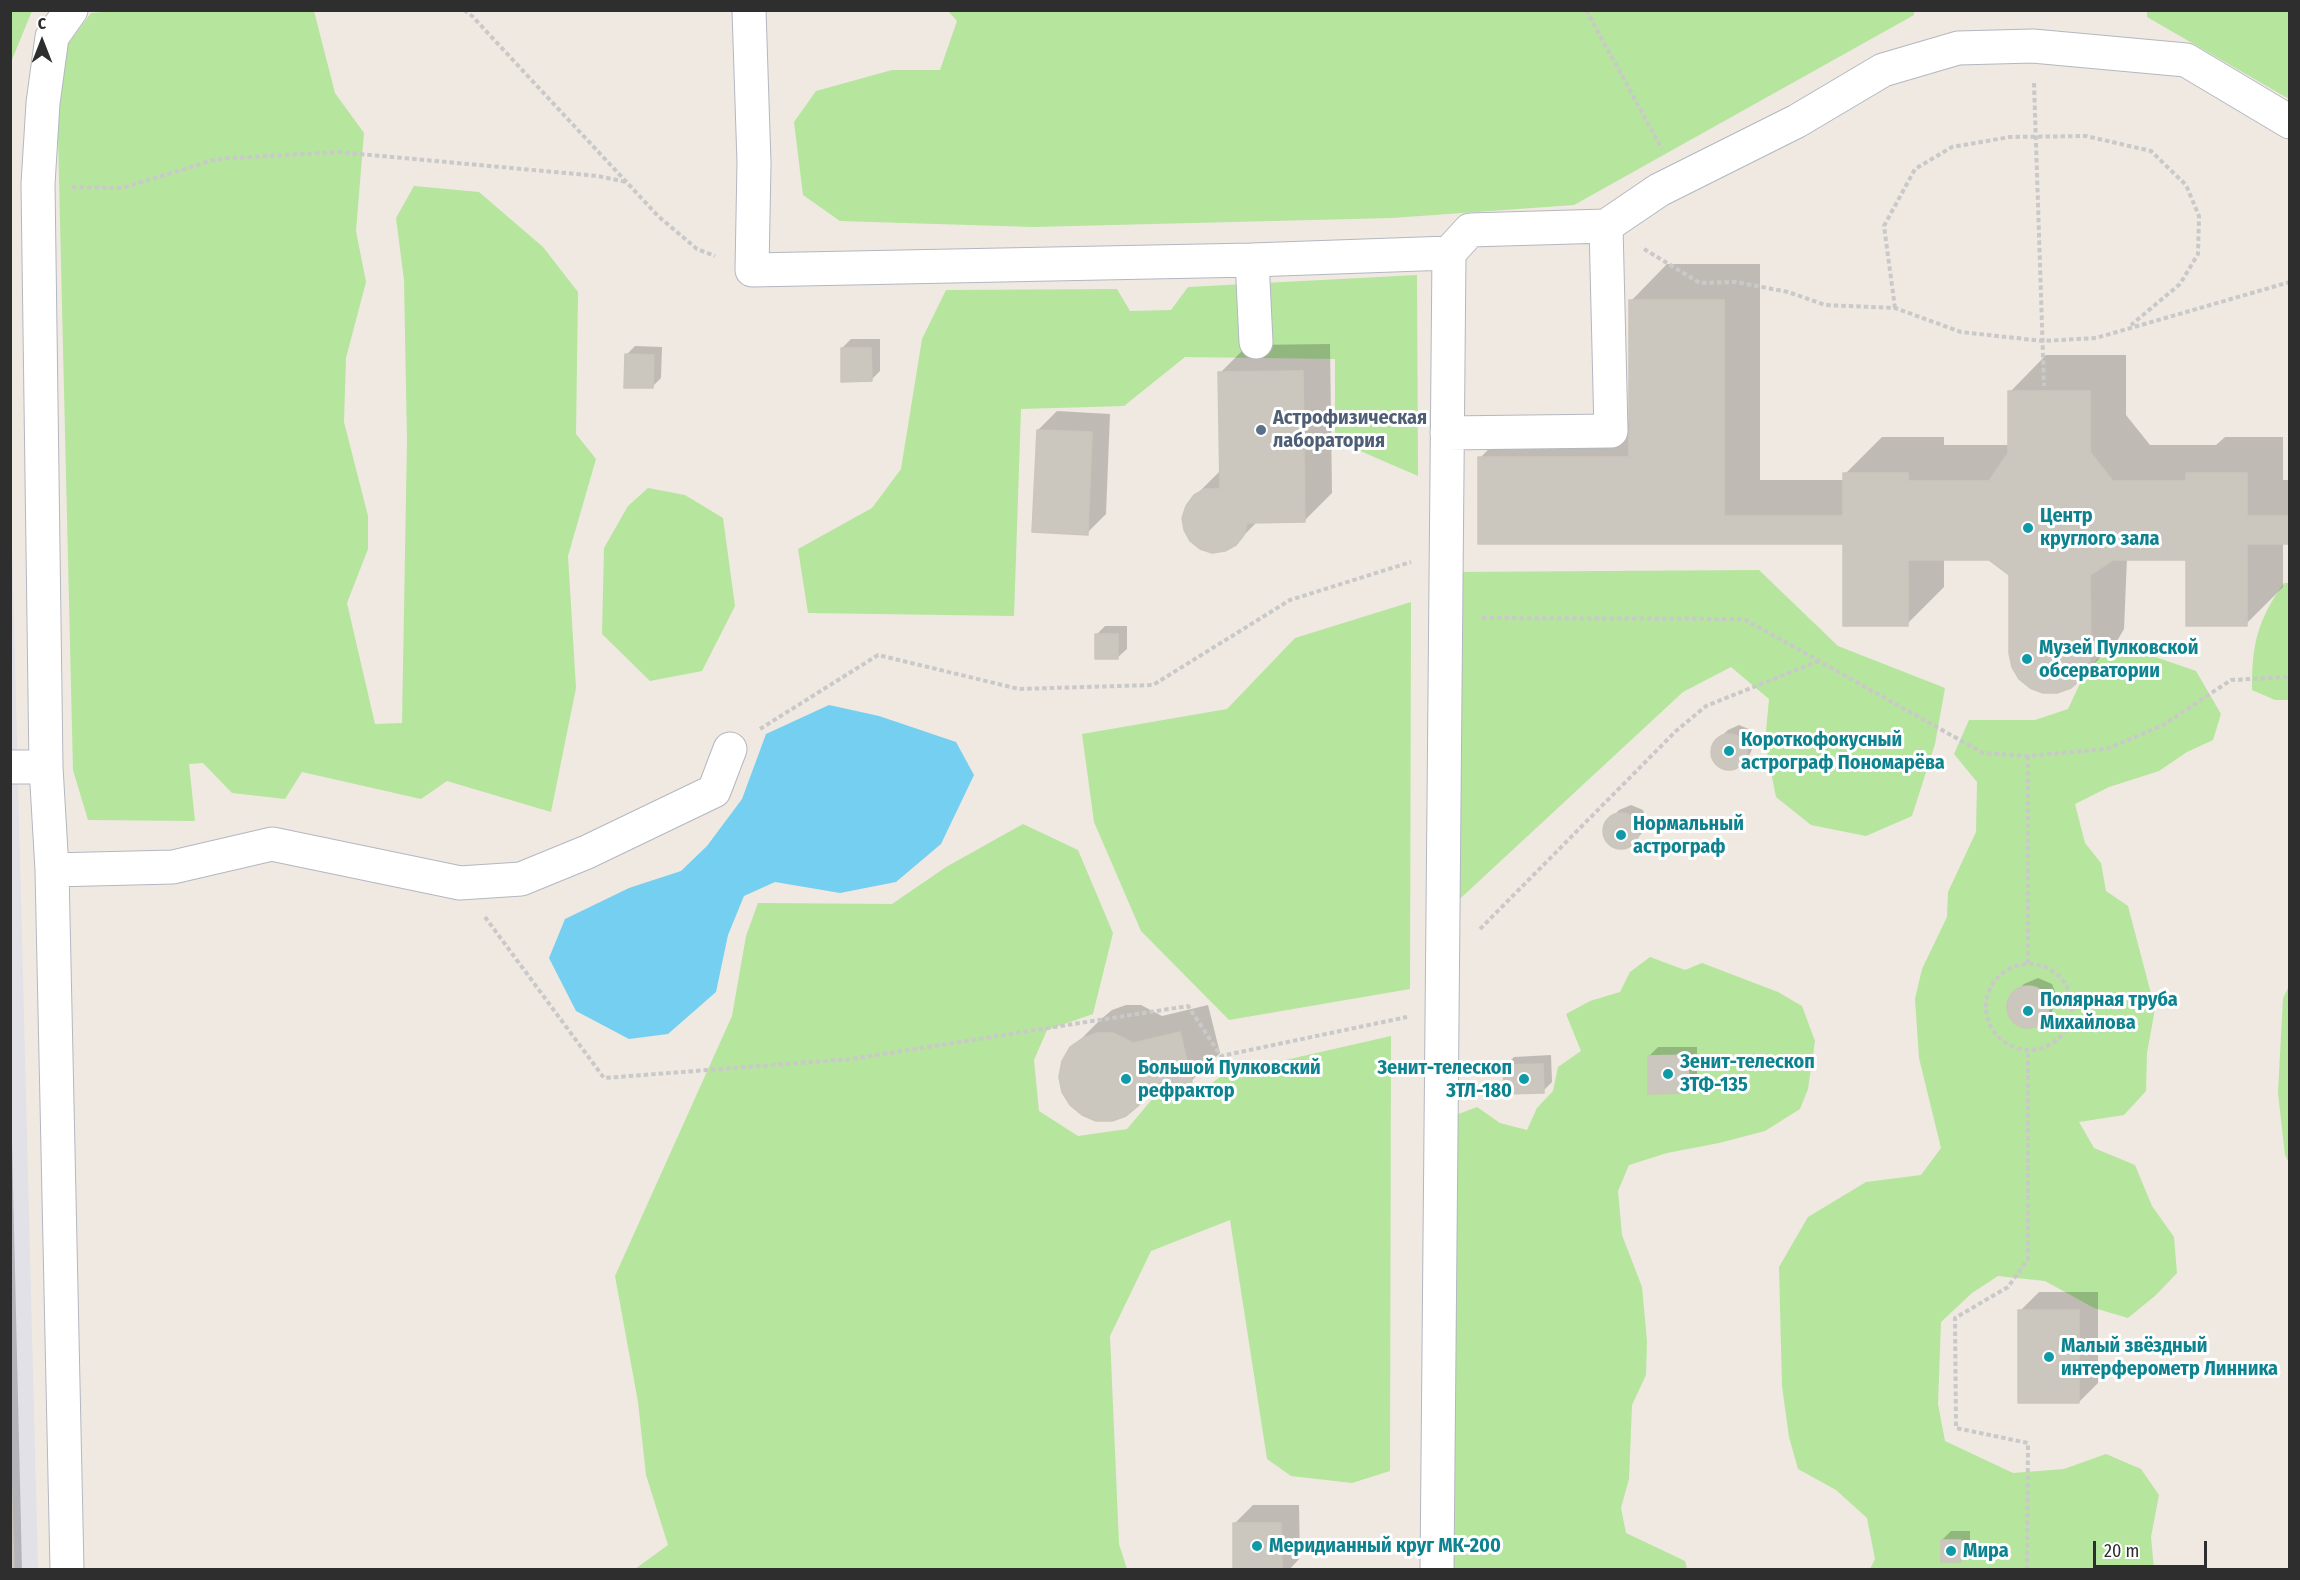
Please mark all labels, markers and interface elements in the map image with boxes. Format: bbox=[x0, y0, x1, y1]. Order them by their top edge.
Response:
north arrow bbox=[12, 12, 72, 72]
text: С bbox=[38, 14, 46, 33]
place label: Астрофизическая лаборатория bbox=[1273, 406, 1427, 453]
marker: Астрофизическая лаборатория bbox=[1254, 423, 1268, 437]
place label: Центр круглого зала bbox=[2040, 504, 2159, 551]
marker: Центр круглого зала bbox=[2021, 521, 2035, 535]
place label: Музей Пулковской обсерватории bbox=[2039, 636, 2198, 683]
marker: Музей Пулковской обсерватории bbox=[2020, 652, 2034, 666]
place label: Короткофокусный астрограф Пономарёва bbox=[1741, 728, 1945, 775]
marker: Короткофокусный астрограф Пономарёва bbox=[1722, 744, 1736, 758]
place label: Нормальный астрограф bbox=[1633, 812, 1744, 859]
marker: Нормальный астрограф bbox=[1614, 828, 1628, 842]
place label: Полярная труба Михайлова bbox=[2040, 988, 2178, 1035]
marker: Полярная труба Михайлова bbox=[2021, 1004, 2035, 1018]
place label: Зенит-телескоп ЗТФ-135 bbox=[1680, 1050, 1815, 1097]
place label: Большой Пулковский рефрактор bbox=[1138, 1056, 1321, 1103]
place label: Зенит-телескоп ЗТЛ-180 bbox=[1377, 1056, 1512, 1103]
marker: Зенит-телескоп ЗТФ-135 bbox=[1661, 1067, 1675, 1081]
marker: Большой Пулковский рефрактор bbox=[1119, 1072, 1133, 1086]
marker: Зенит-телескоп ЗТЛ-180 bbox=[1517, 1072, 1531, 1086]
place label: Малый звёздный интерферометр Линника bbox=[2061, 1334, 2278, 1381]
marker: Малый звёздный интерферометр Линника bbox=[2042, 1350, 2056, 1364]
scale bar bbox=[2096, 1529, 2210, 1567]
place label: Меридианный круг МК-200 bbox=[1269, 1534, 1501, 1558]
marker: Меридианный круг МК-200 bbox=[1250, 1539, 1264, 1553]
place label: Мира bbox=[1963, 1539, 2009, 1563]
text: 20 m bbox=[2104, 1540, 2139, 1562]
marker: Мира bbox=[1944, 1544, 1958, 1558]

